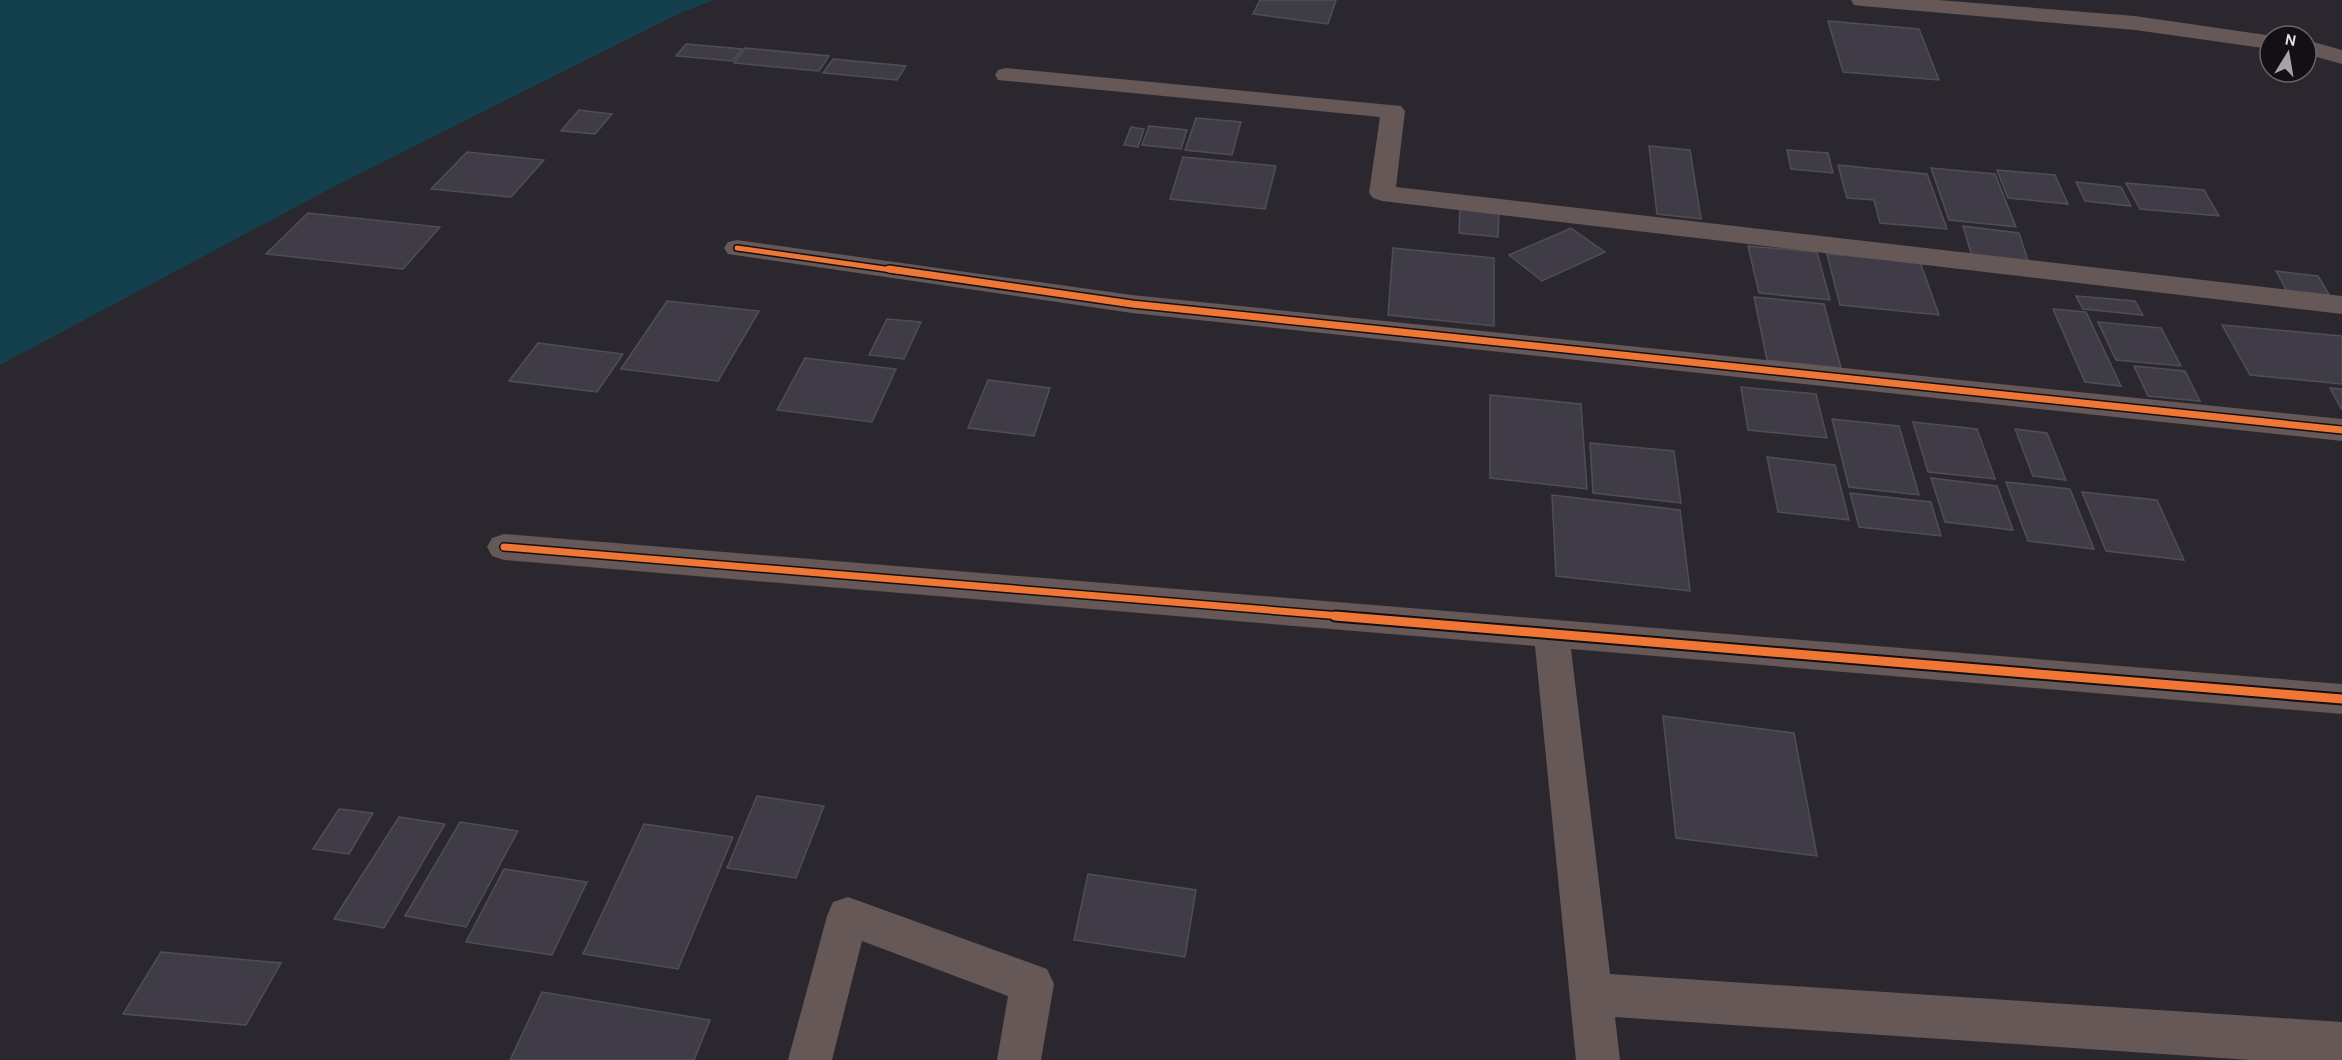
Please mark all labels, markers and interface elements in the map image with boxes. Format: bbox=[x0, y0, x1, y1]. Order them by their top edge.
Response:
north arrow bbox=[2258, 24, 2318, 84]
text: N bbox=[2283, 29, 2298, 50]

